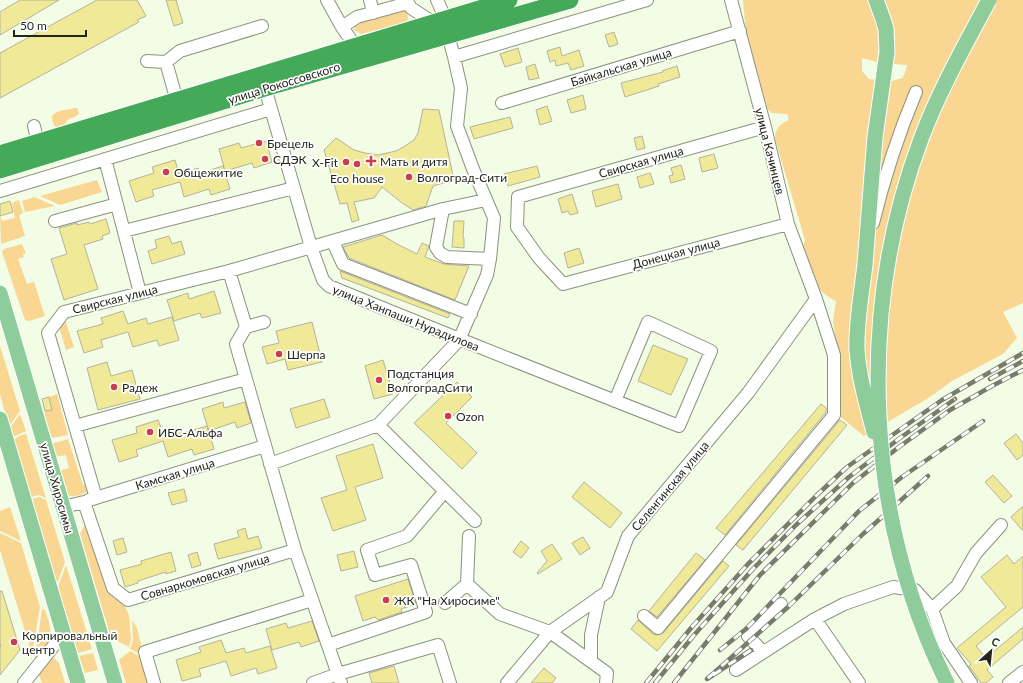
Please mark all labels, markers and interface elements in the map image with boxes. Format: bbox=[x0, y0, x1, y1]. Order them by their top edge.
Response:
scale bar bbox=[14, 12, 86, 38]
text: 50 m bbox=[20, 18, 47, 33]
street label: Байкальская улица bbox=[569, 44, 673, 90]
street label: улица Рокоссовского bbox=[226, 59, 342, 107]
street label: улица Качинцев bbox=[752, 106, 788, 196]
place label: Брецель bbox=[267, 136, 314, 151]
marker: Брецель bbox=[254, 138, 264, 148]
street label: Свирская улица bbox=[597, 143, 685, 181]
place label: СДЭК bbox=[273, 152, 307, 167]
marker: СДЭК bbox=[260, 154, 270, 164]
place label: Мать и дитя bbox=[380, 154, 448, 169]
place label: X-Fit bbox=[312, 155, 339, 170]
marker: Мать и дитя bbox=[365, 155, 377, 167]
marker: X-Fit bbox=[341, 157, 351, 167]
marker: Eco house bbox=[352, 159, 362, 169]
place label: Общежитие bbox=[174, 165, 243, 180]
marker: Общежитие bbox=[161, 167, 171, 177]
place label: Волгоград-Сити bbox=[417, 170, 507, 185]
place label: Eco house bbox=[330, 171, 384, 186]
marker: Волгоград-Сити bbox=[404, 172, 414, 182]
street label: Донецкая улица bbox=[631, 234, 722, 272]
street label: Свирская улица bbox=[71, 281, 159, 317]
street label: улица Ханпаши Нурадилова bbox=[330, 282, 482, 354]
place label: Шерпа bbox=[287, 347, 326, 362]
marker: Шерпа bbox=[274, 349, 284, 359]
place label: Подстанция ВолгоградСити bbox=[387, 366, 473, 395]
marker: Подстанция ВолгоградСити bbox=[374, 375, 384, 385]
place label: Радеж bbox=[122, 380, 159, 395]
marker: Радеж bbox=[109, 382, 119, 392]
place label: Ozon bbox=[456, 409, 484, 424]
marker: Ozon bbox=[443, 411, 453, 421]
place label: ИБС-Альфа bbox=[158, 425, 223, 440]
marker: ИБС-Альфа bbox=[145, 427, 155, 437]
street label: Селенгинская улица bbox=[628, 438, 712, 534]
street label: улица Хиросимы bbox=[37, 441, 77, 535]
street label: Камская улица bbox=[134, 455, 216, 493]
street label: Совнаркомовская улица bbox=[139, 550, 271, 604]
place label: ЖК "На Хиросиме" bbox=[394, 593, 500, 608]
marker: ЖК "На Хиросиме" bbox=[381, 595, 391, 605]
place label: Корпировальный центр bbox=[22, 628, 117, 657]
north arrow bbox=[971, 631, 1011, 671]
text: С bbox=[990, 634, 1003, 649]
marker: Корпировальный центр bbox=[9, 637, 19, 647]

